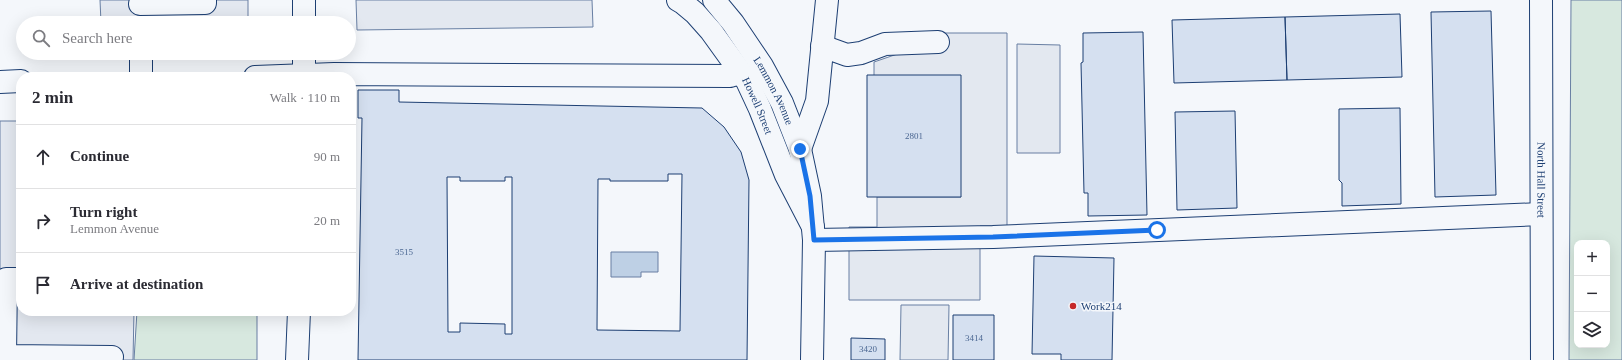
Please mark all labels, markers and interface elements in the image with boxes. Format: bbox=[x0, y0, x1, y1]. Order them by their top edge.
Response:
search box bbox=[16, 16, 356, 60]
icon: search bbox=[30, 27, 52, 49]
text: Search here bbox=[62, 30, 132, 46]
street label: Lemmon Avenue bbox=[751, 54, 796, 127]
street label: Howell Street bbox=[740, 75, 775, 136]
text: 2 min bbox=[32, 88, 73, 107]
text: Walk · 110 m bbox=[270, 90, 340, 105]
house number: 2801 bbox=[905, 131, 923, 141]
route end bbox=[791, 140, 809, 158]
street label: North Hall Street bbox=[1535, 142, 1548, 218]
icon: ahead bbox=[32, 146, 54, 168]
text: Continue bbox=[70, 148, 129, 164]
text: 90 m bbox=[314, 149, 340, 164]
text: Turn right bbox=[70, 204, 137, 220]
icon: right bbox=[32, 210, 54, 232]
text: 20 m bbox=[314, 213, 340, 228]
text: Lemmon Avenue bbox=[70, 221, 159, 236]
route start bbox=[1148, 221, 1166, 239]
map controls bbox=[1574, 240, 1610, 348]
button: + bbox=[1574, 240, 1610, 276]
house number: 3515 bbox=[395, 247, 414, 257]
icon: arrive bbox=[32, 274, 54, 296]
text: Arrive at destination bbox=[70, 276, 203, 292]
button: − bbox=[1574, 276, 1610, 312]
place label: Work214 bbox=[1081, 300, 1122, 312]
marker: Work214 bbox=[1068, 301, 1078, 311]
button: layers bbox=[1574, 312, 1610, 348]
house number: 3414 bbox=[965, 333, 984, 343]
house number: 3420 bbox=[859, 344, 878, 354]

